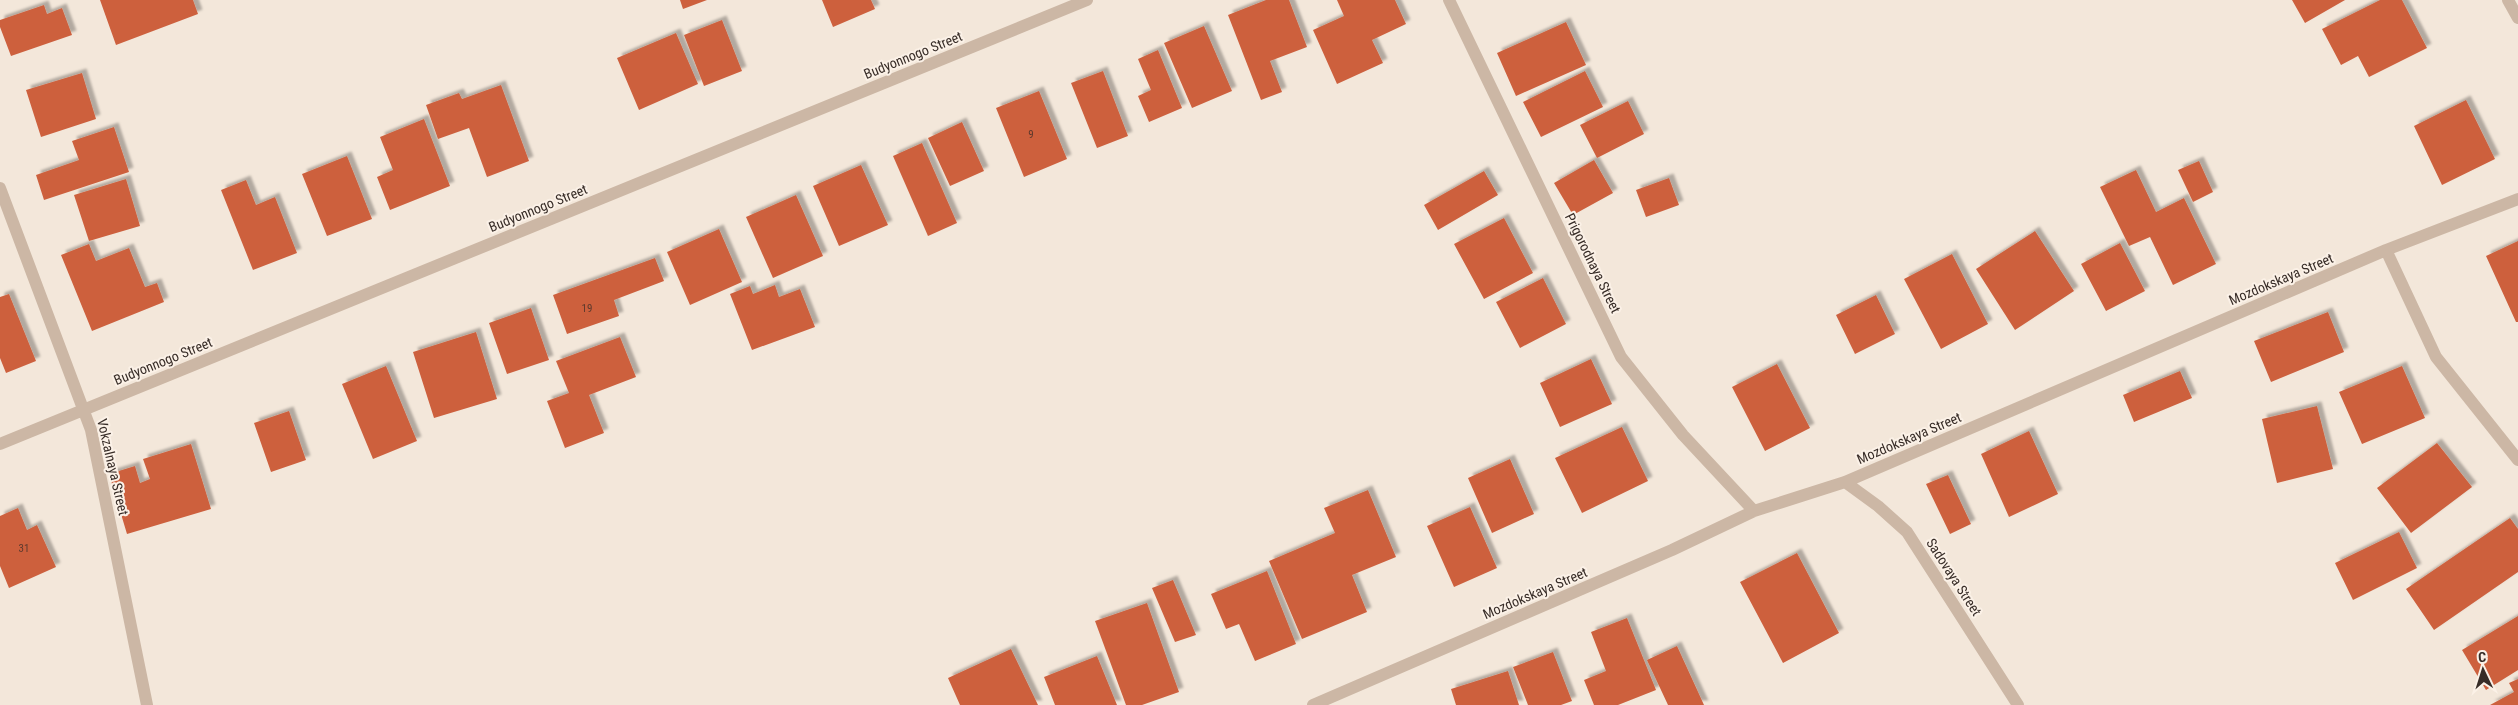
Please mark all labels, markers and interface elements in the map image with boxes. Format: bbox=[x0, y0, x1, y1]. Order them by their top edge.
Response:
street label: Budyonnogo Street bbox=[861, 28, 965, 82]
house number: 9 bbox=[1028, 128, 1034, 141]
street label: Budyonnogo Street bbox=[486, 181, 590, 235]
street label: Prigorodnaya Street bbox=[1562, 210, 1624, 316]
street label: Mozdokskaya Street bbox=[2227, 250, 2335, 308]
house number: 19 bbox=[582, 302, 592, 315]
street label: Budyonnogo Street bbox=[111, 334, 215, 388]
street label: Mozdokskaya Street bbox=[1855, 409, 1963, 467]
street label: Vokzalnaya Street bbox=[94, 417, 132, 517]
street label: Sadovaya Street bbox=[1923, 535, 1985, 619]
house number: 31 bbox=[19, 542, 29, 555]
street label: Mozdokskaya Street bbox=[1481, 564, 1589, 622]
north arrow bbox=[2458, 645, 2508, 695]
text: С bbox=[2478, 649, 2487, 665]

